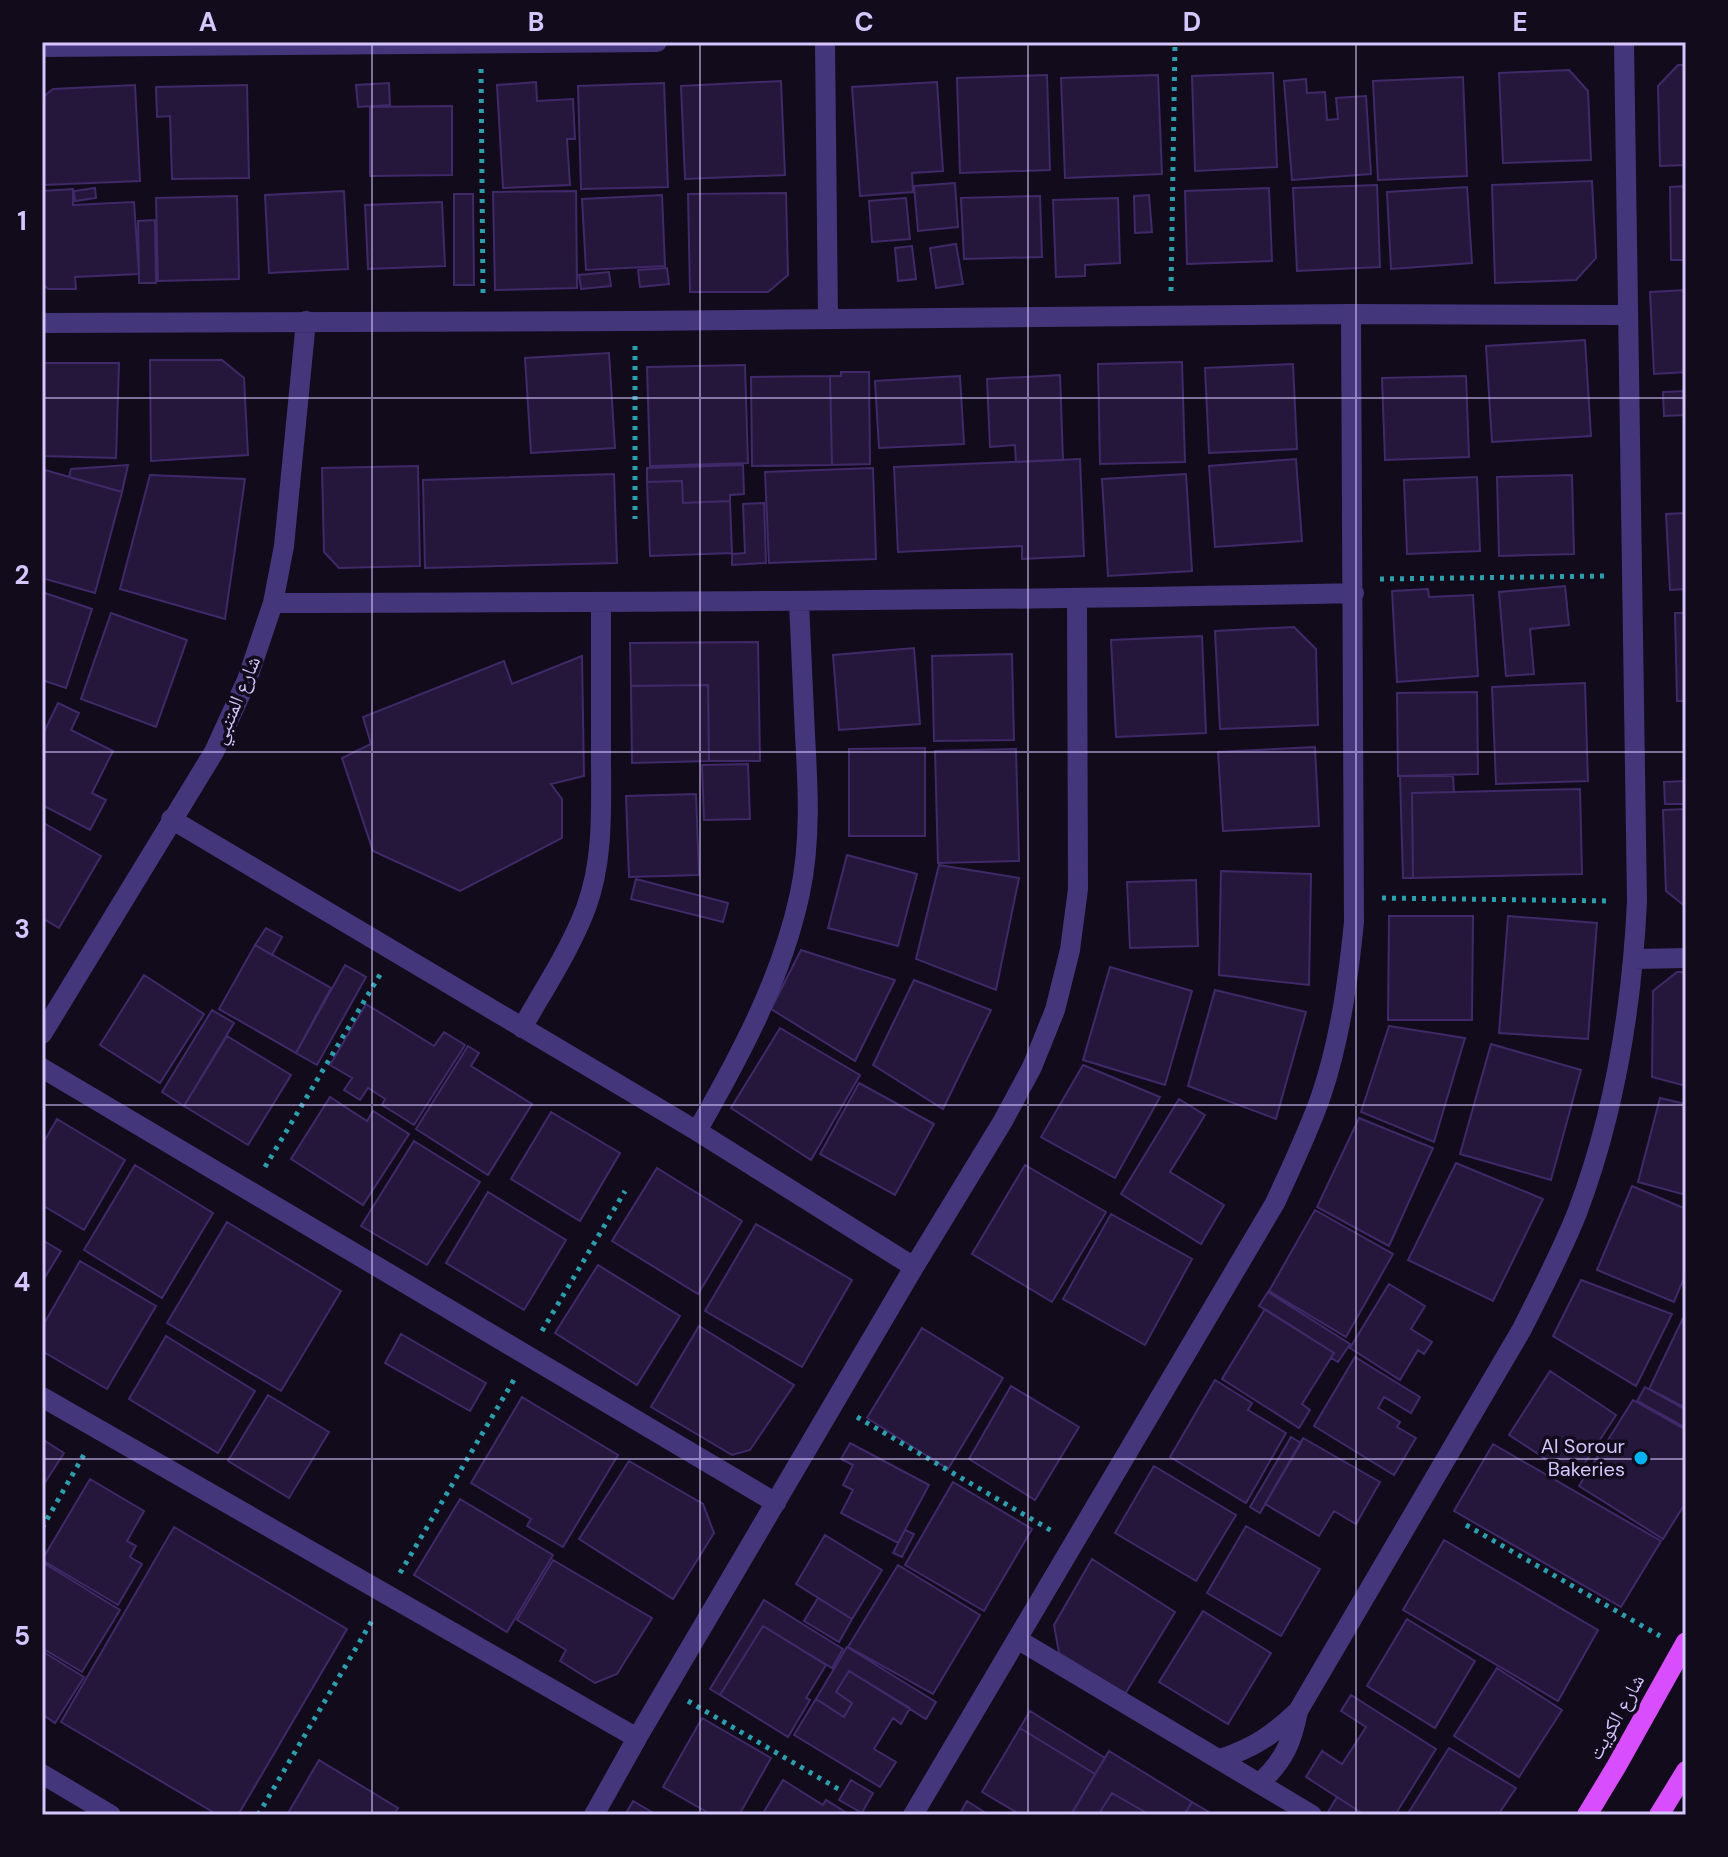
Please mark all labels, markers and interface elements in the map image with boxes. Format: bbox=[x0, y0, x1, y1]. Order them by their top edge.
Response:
text: A bbox=[199, 5, 217, 39]
text: B bbox=[528, 5, 544, 39]
text: C bbox=[854, 5, 874, 39]
text: D bbox=[1183, 5, 1201, 39]
text: E bbox=[1512, 5, 1528, 39]
text: 1 bbox=[17, 204, 27, 238]
text: 2 bbox=[14, 558, 30, 592]
street label: شارع المتنبي bbox=[206, 652, 269, 749]
text: 3 bbox=[14, 912, 30, 946]
text: 4 bbox=[14, 1265, 30, 1299]
place label: Al Sorour Bakeries bbox=[1541, 1433, 1625, 1482]
marker: Al Sorour Bakeries bbox=[1632, 1449, 1650, 1467]
text: 5 bbox=[14, 1619, 30, 1653]
street label: شارع الكويت bbox=[1582, 1670, 1650, 1764]

